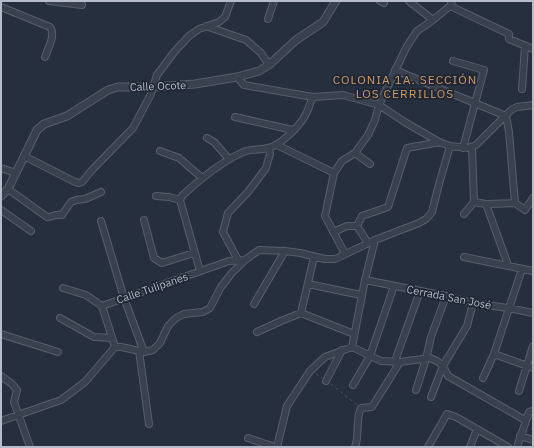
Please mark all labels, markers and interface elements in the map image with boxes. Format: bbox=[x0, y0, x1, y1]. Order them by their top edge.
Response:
district label: COLONIA 1A. SECCIÓN LOS CERRILLOS bbox=[333, 72, 477, 101]
street label: Calle Ocote bbox=[129, 78, 187, 94]
street label: Calle Tulipanes bbox=[114, 269, 190, 307]
street label: Cerrada San José bbox=[406, 282, 492, 312]

